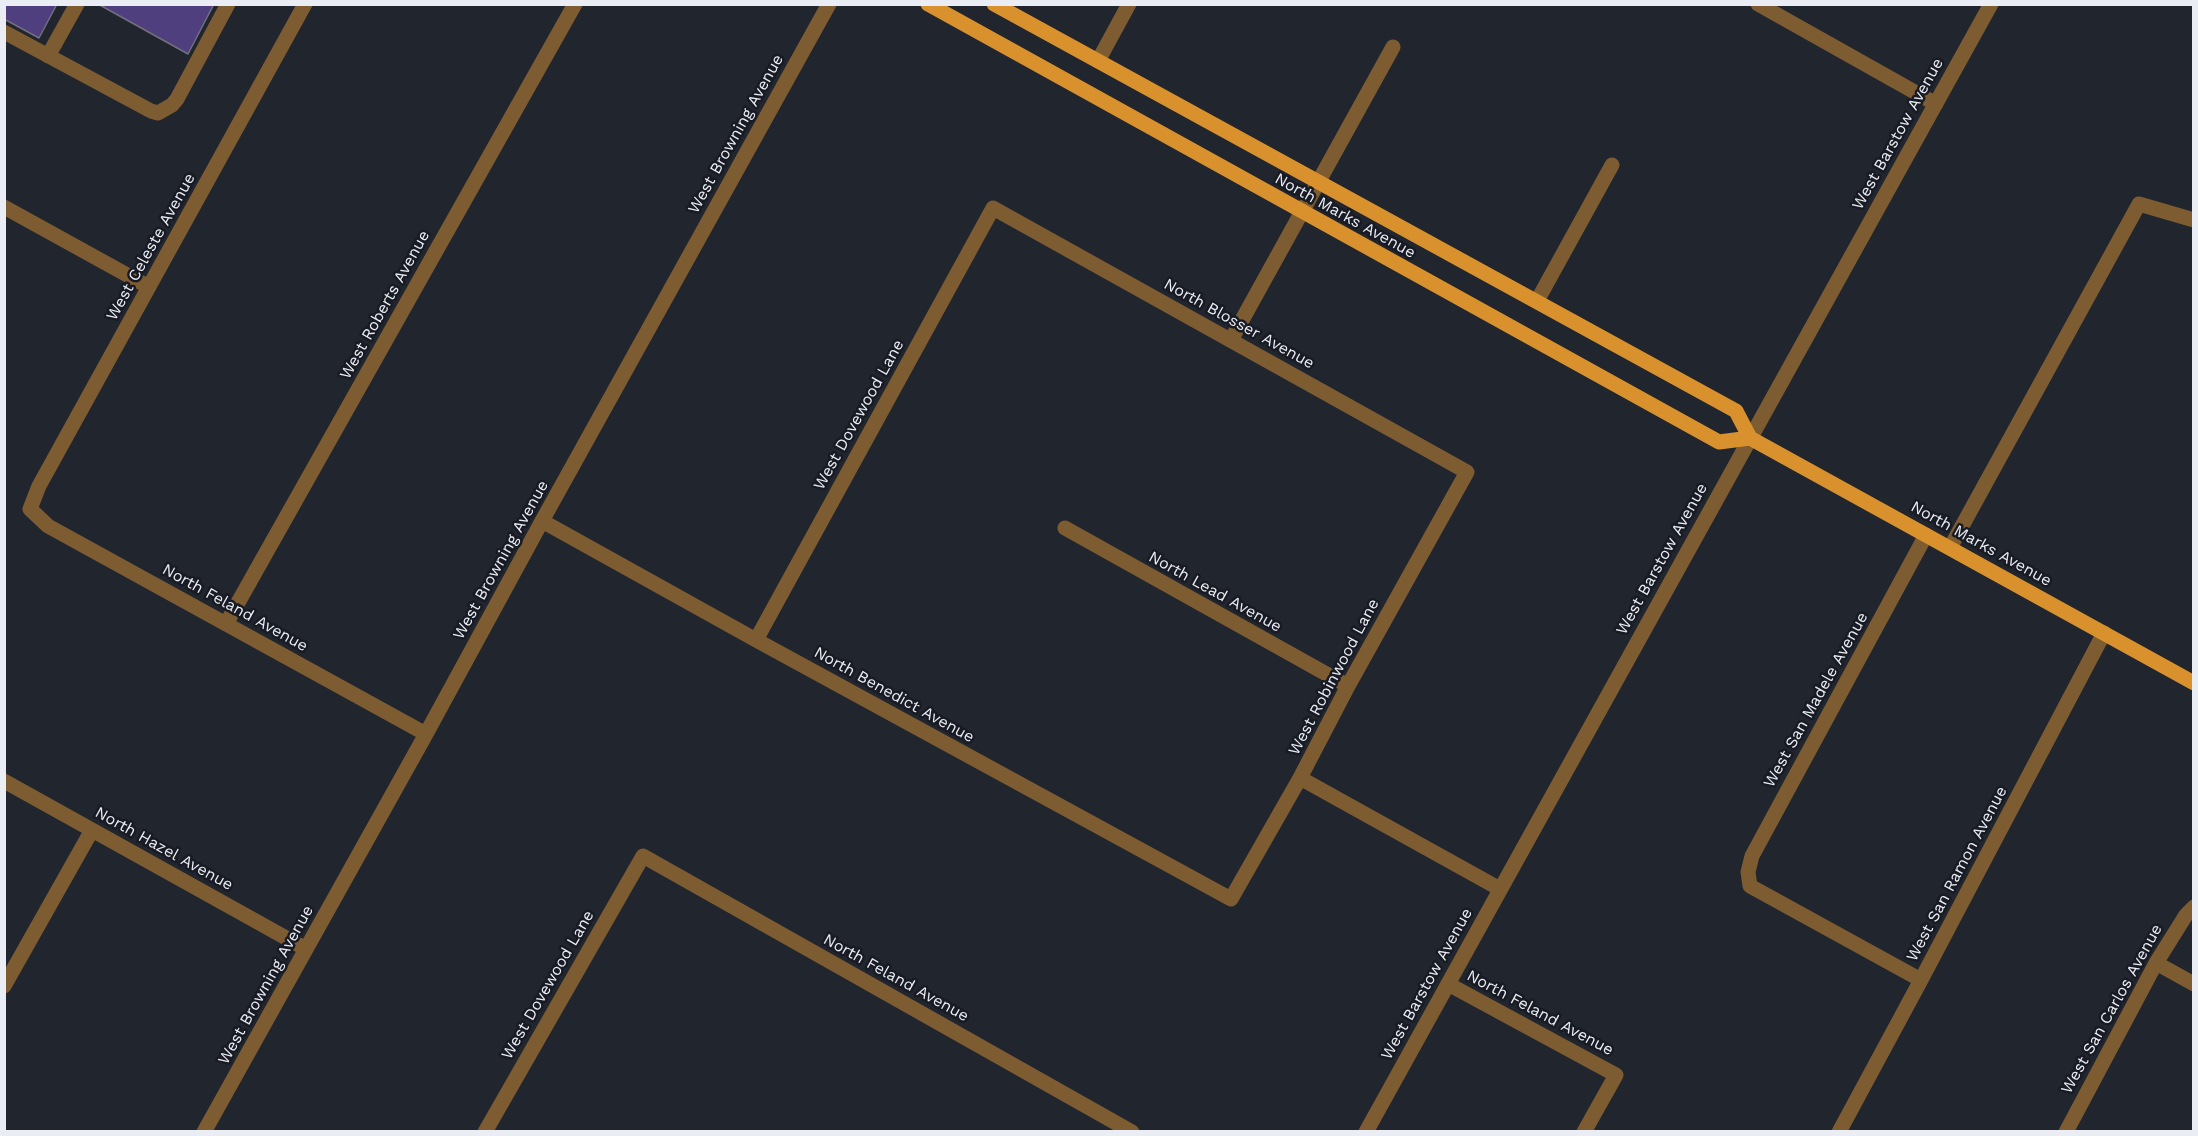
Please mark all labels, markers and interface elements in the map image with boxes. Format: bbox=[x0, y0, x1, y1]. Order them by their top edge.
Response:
street label: West Browning Avenue bbox=[684, 51, 788, 217]
street label: West Barstow Avenue bbox=[1848, 55, 1948, 213]
street label: North Marks Avenue bbox=[1271, 169, 1419, 263]
street label: West Celeste Avenue bbox=[103, 170, 199, 324]
street label: West Roberts Avenue bbox=[336, 227, 434, 383]
street label: North Blosser Avenue bbox=[1160, 275, 1318, 373]
street label: West Dovewood Lane bbox=[810, 337, 908, 493]
street label: West Browning Avenue bbox=[449, 477, 553, 643]
street label: West Barstow Avenue bbox=[1612, 480, 1712, 638]
street label: North Marks Avenue bbox=[1907, 497, 2055, 591]
street label: North Lead Avenue bbox=[1145, 547, 1285, 637]
street label: North Feland Avenue bbox=[159, 560, 311, 656]
street label: West Robinwood Lane bbox=[1285, 596, 1383, 758]
street label: West San Madele Avenue bbox=[1760, 609, 1872, 791]
street label: North Benedict Avenue bbox=[811, 643, 977, 747]
street label: West San Ramon Avenue bbox=[1903, 783, 2011, 965]
street label: North Hazel Avenue bbox=[92, 803, 236, 895]
street label: West Browning Avenue bbox=[214, 902, 318, 1068]
street label: West Barstow Avenue bbox=[1377, 905, 1477, 1063]
street label: West Dovewood Lane bbox=[498, 907, 598, 1063]
street label: West San Carlos Avenue bbox=[2057, 921, 2167, 1097]
street label: North Feland Avenue bbox=[820, 930, 972, 1026]
street label: North Feland Avenue bbox=[1463, 966, 1617, 1060]

